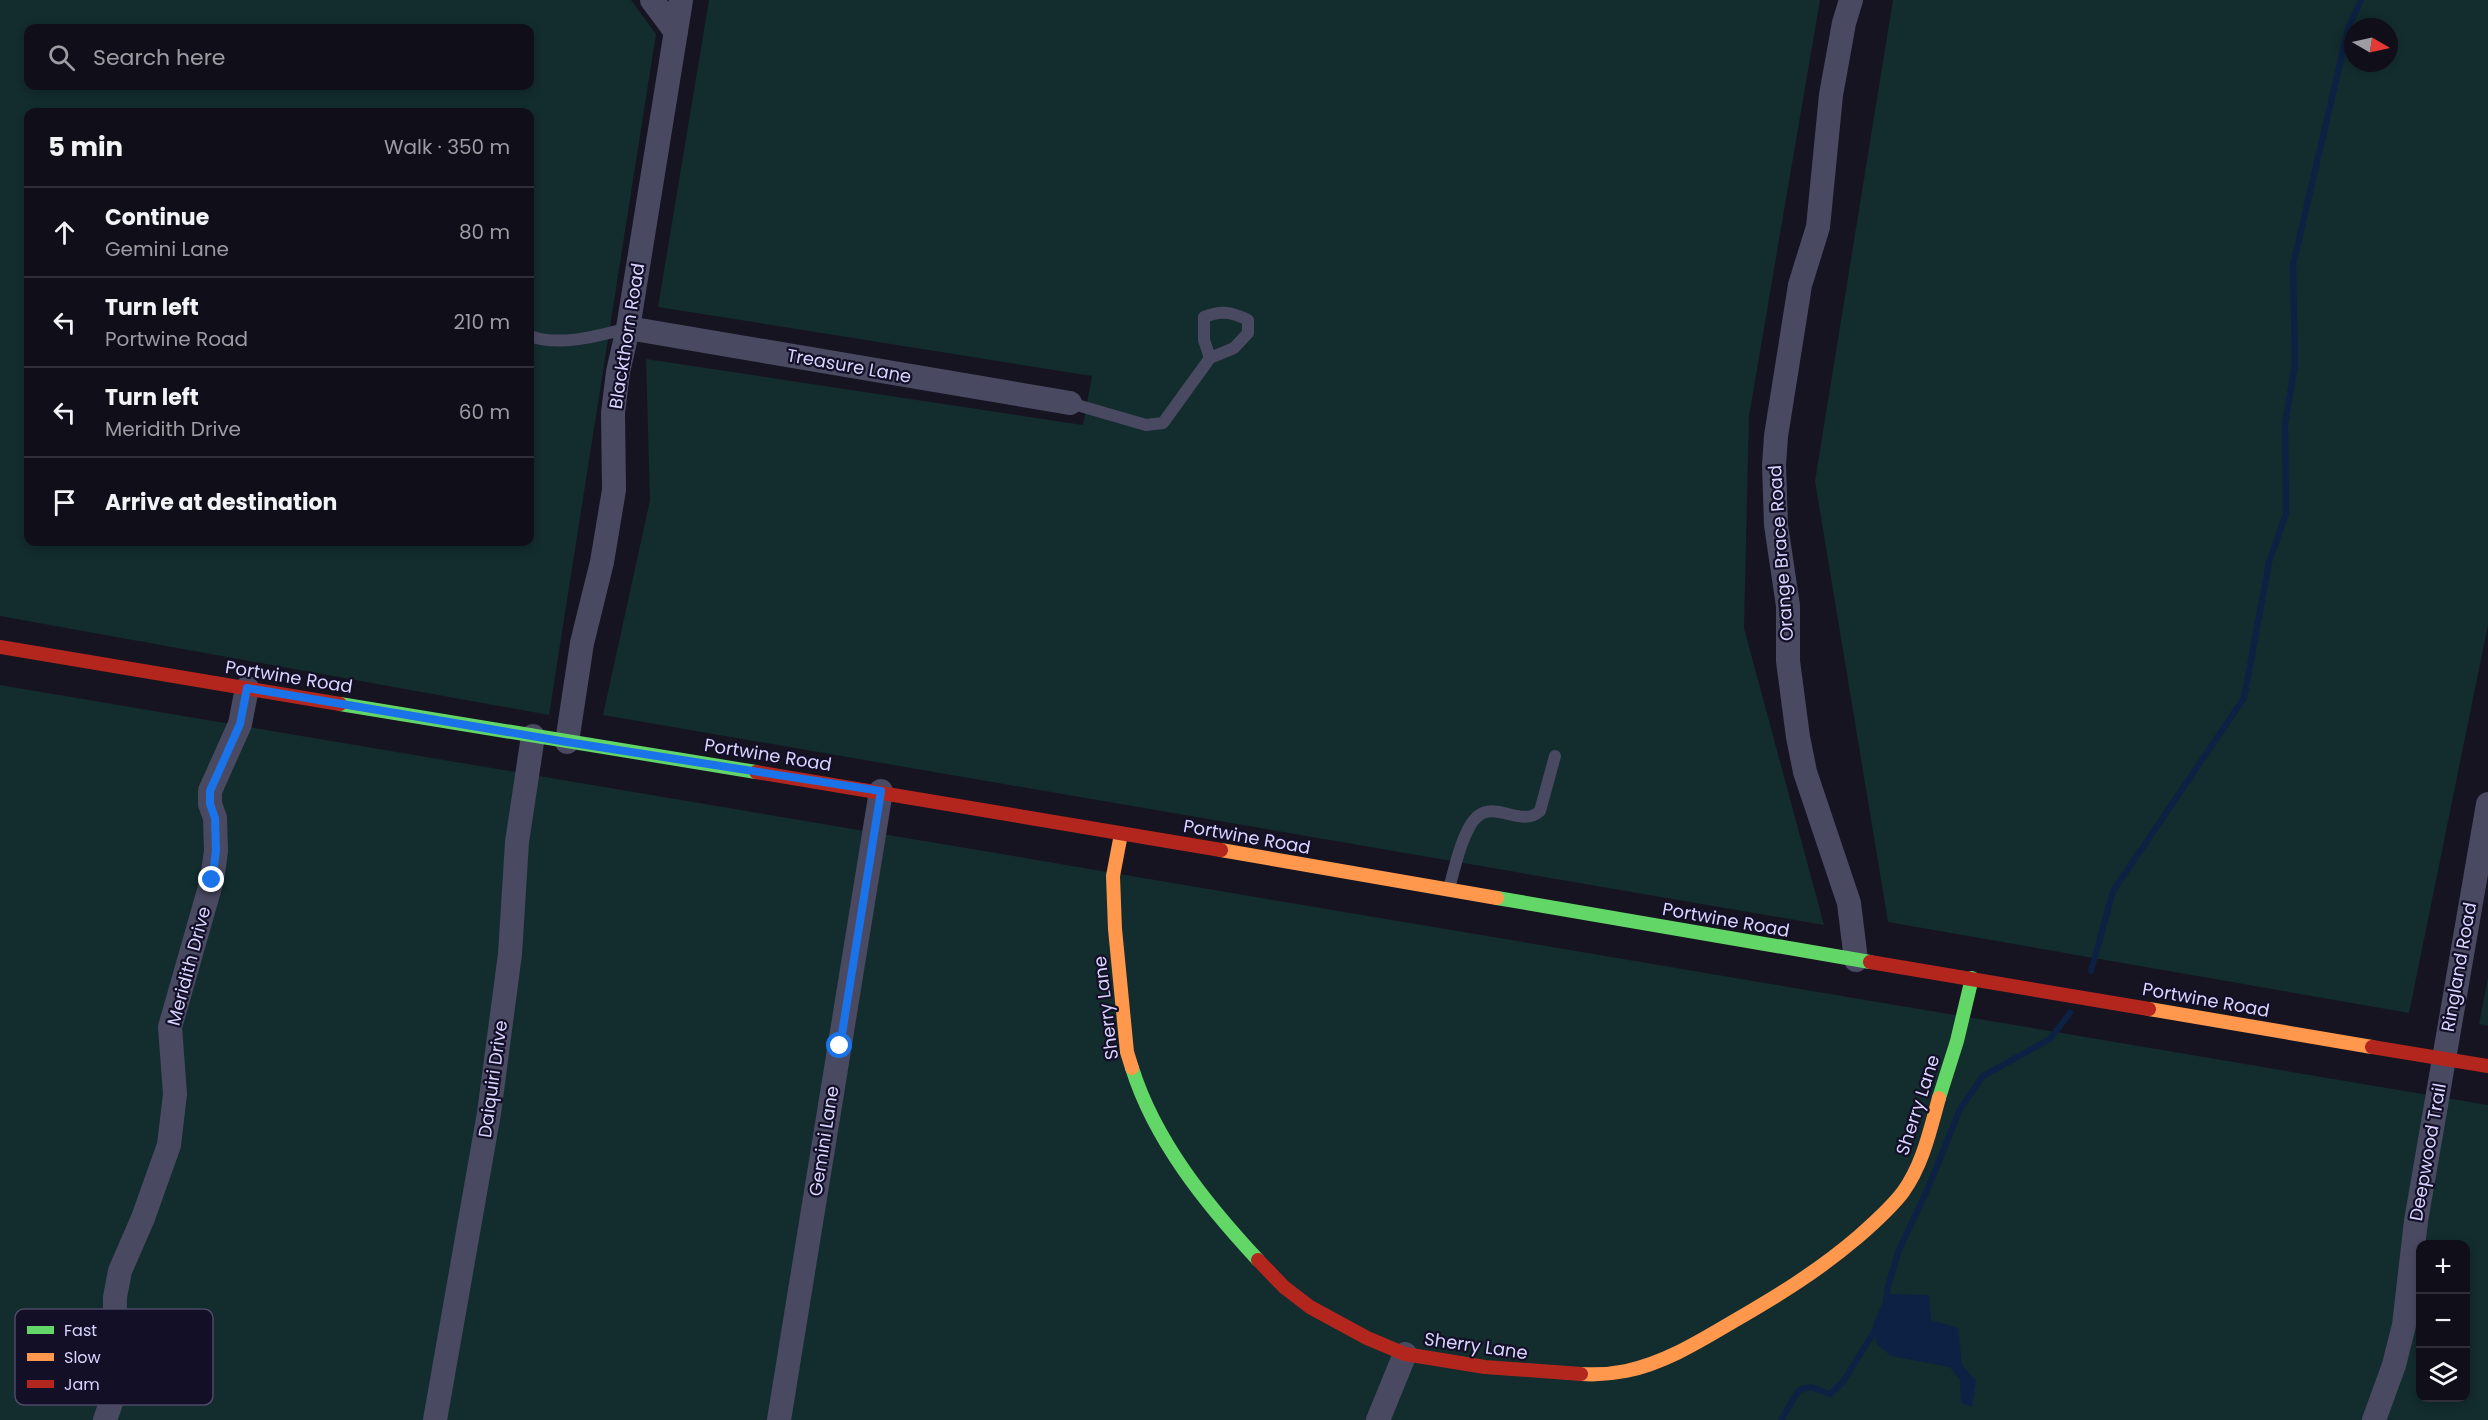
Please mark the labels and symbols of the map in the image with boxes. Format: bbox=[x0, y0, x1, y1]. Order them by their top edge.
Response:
north arrow bbox=[2344, 18, 2398, 72]
street label: Blackthorn Road bbox=[603, 261, 650, 411]
street label: Treasure Lane bbox=[785, 342, 913, 389]
street label: Orange Brace Road bbox=[1762, 464, 1799, 642]
street label: Portwine Road bbox=[224, 654, 355, 699]
street label: Portwine Road bbox=[703, 732, 834, 777]
street label: Portwine Road bbox=[1182, 813, 1313, 860]
route end bbox=[198, 866, 224, 892]
street label: Portwine Road bbox=[1661, 896, 1792, 943]
street label: Ringland Road bbox=[2435, 900, 2482, 1034]
street label: Meridith Drive bbox=[161, 904, 216, 1028]
street label: Sherry Lane bbox=[1087, 955, 1124, 1061]
street label: Portwine Road bbox=[2141, 976, 2272, 1023]
street label: Daiquiri Drive bbox=[472, 1019, 513, 1139]
route start bbox=[826, 1032, 852, 1058]
street label: Sherry Lane bbox=[1890, 1051, 1946, 1158]
street label: Deepwood Trail bbox=[2403, 1081, 2452, 1223]
street label: Gemini Lane bbox=[802, 1084, 845, 1198]
legend bbox=[15, 1309, 213, 1405]
text: Fast bbox=[64, 1319, 97, 1342]
street label: Sherry Lane bbox=[1423, 1326, 1529, 1365]
text: Slow bbox=[64, 1346, 101, 1369]
text: Jam bbox=[64, 1373, 100, 1396]

